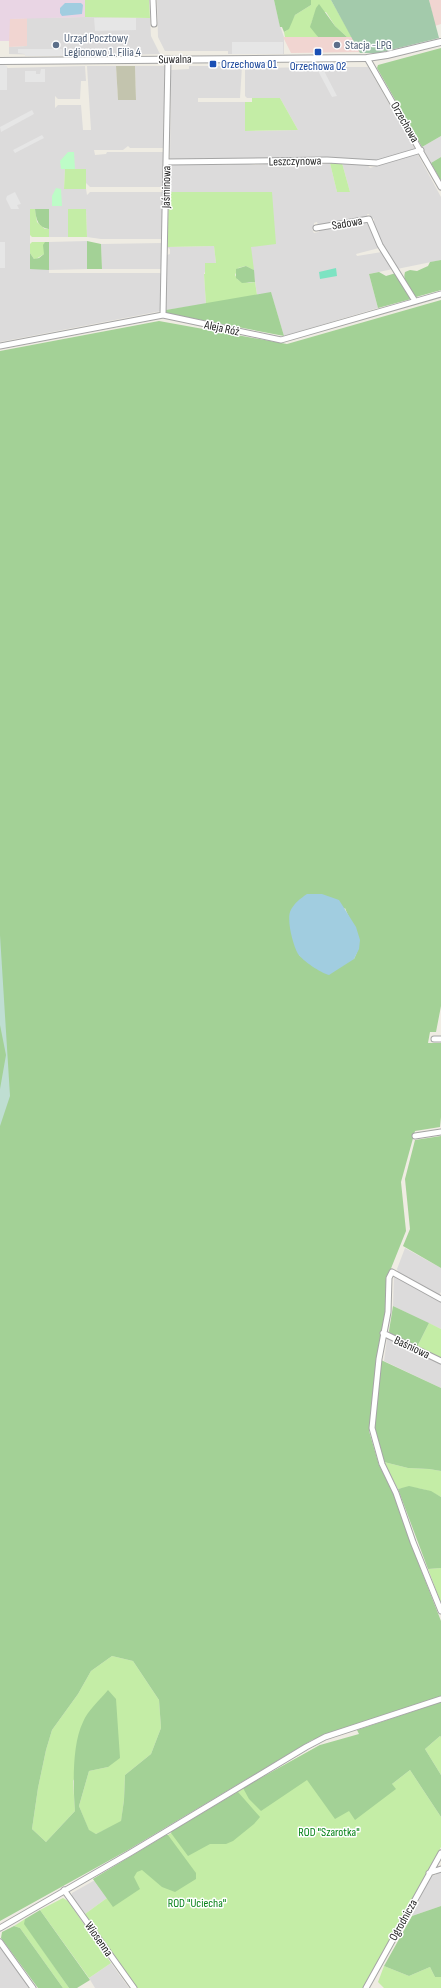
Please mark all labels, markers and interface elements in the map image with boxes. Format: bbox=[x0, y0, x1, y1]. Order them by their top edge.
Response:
place label: Urząd Pocztowy Legionowo 1. Filia 4 bbox=[64, 31, 141, 60]
place label: Stacja -LPG bbox=[345, 38, 392, 53]
marker: Urząd Pocztowy Legionowo 1. Filia 4 bbox=[51, 40, 61, 50]
marker: Stacja -LPG bbox=[332, 40, 342, 50]
marker: Orzechowa 02 bbox=[313, 47, 323, 57]
street label: Suwalna bbox=[158, 52, 192, 67]
place label: Orzechowa 01 bbox=[221, 57, 278, 72]
marker: Orzechowa 01 bbox=[208, 59, 218, 69]
place label: Orzechowa 02 bbox=[290, 59, 346, 74]
street label: Orzechowa bbox=[387, 99, 422, 146]
street label: Leszczynowa bbox=[269, 154, 322, 169]
street label: Jaśminowa bbox=[159, 165, 174, 209]
street label: Sadowa bbox=[331, 213, 364, 234]
street label: Aleja Róż bbox=[202, 317, 242, 340]
street label: Baśniowa bbox=[391, 1333, 432, 1362]
park label: ROD "Szarotka" bbox=[298, 1825, 360, 1840]
park label: ROD "Uciecha" bbox=[168, 1896, 226, 1911]
street label: Ogrodnicza bbox=[386, 1897, 421, 1944]
street label: Wiosenna bbox=[81, 1919, 116, 1960]

